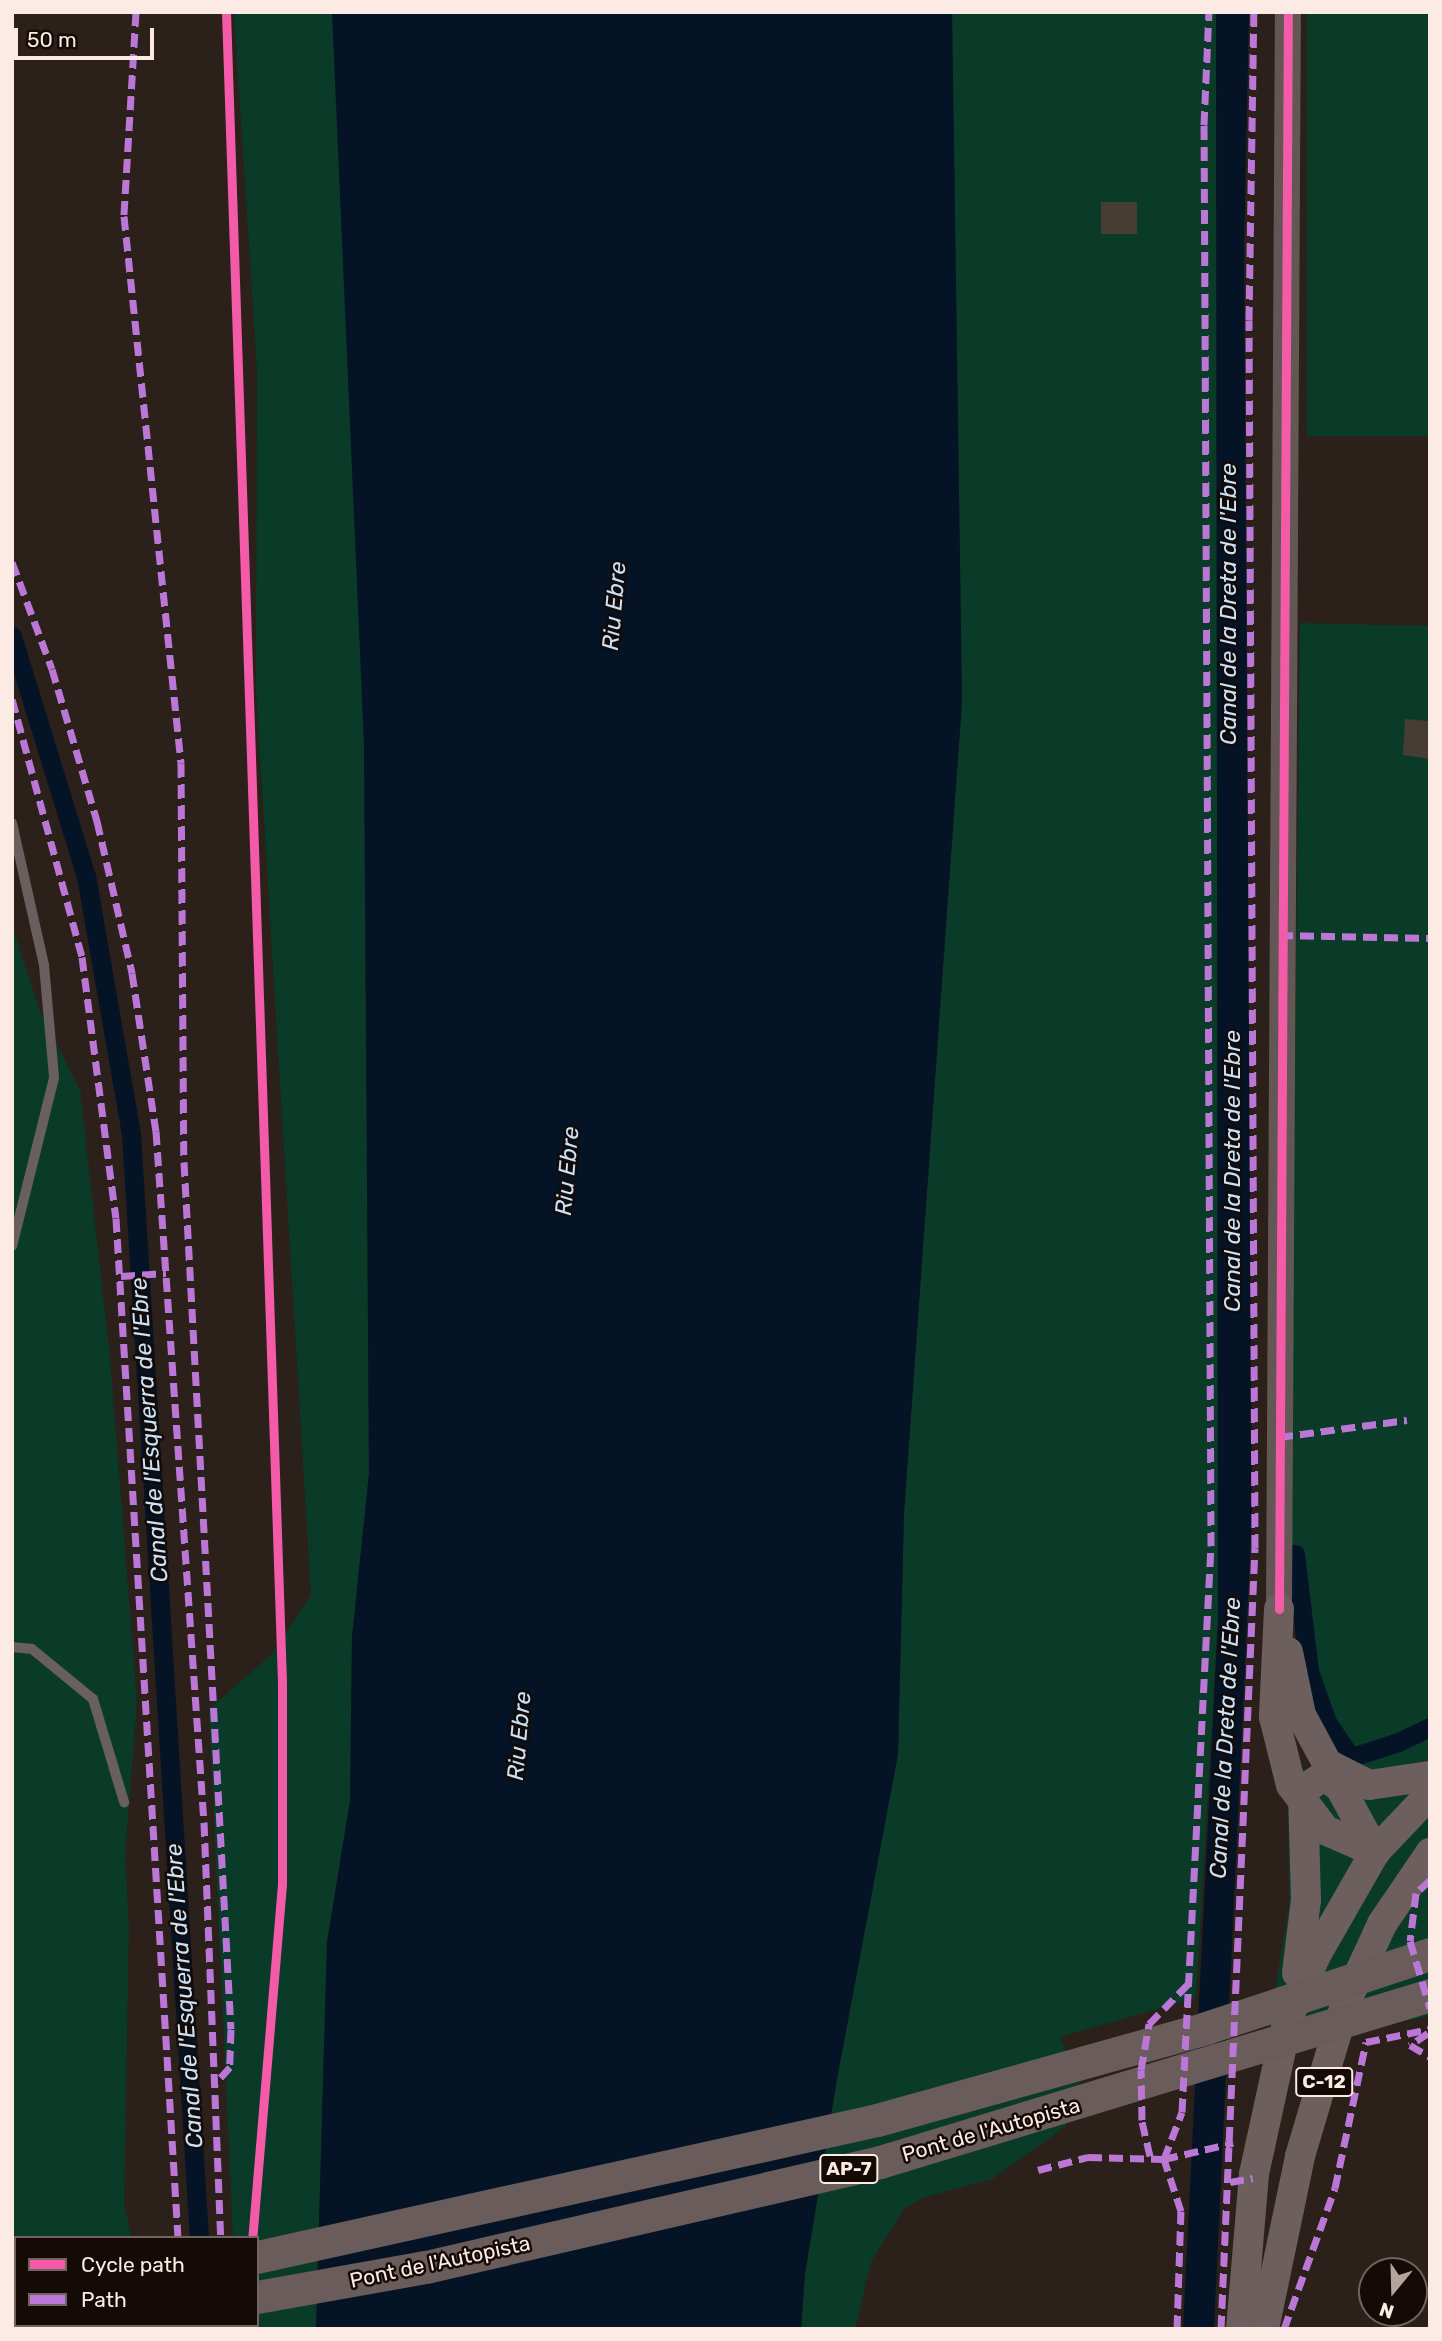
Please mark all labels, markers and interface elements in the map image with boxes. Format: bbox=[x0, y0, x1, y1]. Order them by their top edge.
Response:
scale bar bbox=[18, 14, 158, 58]
text: 50 m bbox=[27, 27, 77, 52]
water label: Canal de la Dreta de l'Ebre bbox=[1214, 463, 1242, 745]
water label: Riu Ebre bbox=[596, 560, 632, 652]
water label: Canal de la Dreta de l'Ebre bbox=[1218, 1030, 1246, 1312]
water label: Riu Ebre bbox=[549, 1125, 585, 1217]
water label: Canal de l'Esquerra de l'Ebre bbox=[125, 1277, 173, 1583]
water label: Canal de la Dreta de l'Ebre bbox=[1204, 1597, 1246, 1879]
water label: Riu Ebre bbox=[501, 1690, 537, 1782]
water label: Canal de l'Esquerra de l'Ebre bbox=[160, 1843, 208, 2149]
road number: C-12 bbox=[1294, 2066, 1354, 2098]
street label: Pont de l'Autopista bbox=[899, 2093, 1083, 2167]
road number: AP-7 bbox=[819, 2154, 879, 2184]
street label: Pont de l'Autopista bbox=[347, 2231, 533, 2293]
legend bbox=[14, 2236, 259, 2327]
text: Cycle path bbox=[81, 2252, 185, 2277]
north arrow bbox=[1358, 2257, 1428, 2327]
text: Path bbox=[81, 2287, 127, 2312]
text: N bbox=[1376, 2297, 1397, 2324]

